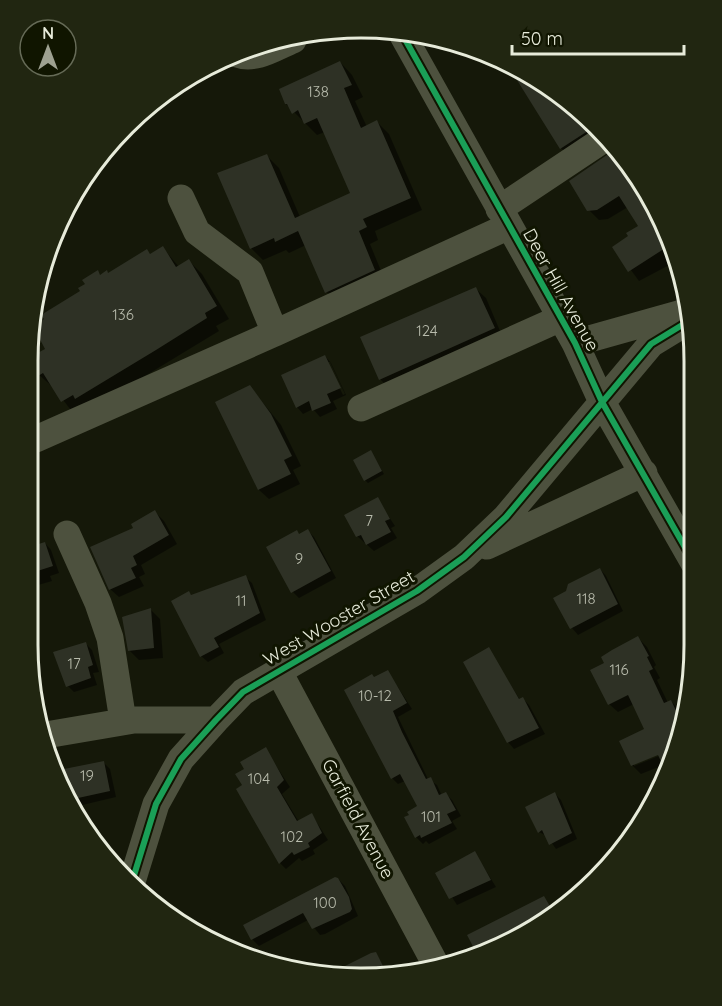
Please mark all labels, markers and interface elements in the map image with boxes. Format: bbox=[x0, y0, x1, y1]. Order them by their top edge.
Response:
north arrow bbox=[18, 18, 78, 78]
scale bar bbox=[512, 18, 684, 56]
text: N bbox=[42, 23, 54, 43]
text: 50 m bbox=[521, 27, 563, 50]
house number: 138 bbox=[307, 82, 329, 101]
street label: Deer Hill Avenue bbox=[518, 224, 605, 355]
house number: 136 bbox=[112, 305, 134, 324]
house number: 124 bbox=[416, 321, 438, 340]
house number: 7 bbox=[365, 511, 373, 530]
house number: 9 bbox=[295, 549, 303, 568]
street label: West Wooster Street bbox=[259, 565, 419, 670]
house number: 118 bbox=[576, 589, 596, 608]
house number: 11 bbox=[235, 591, 247, 610]
house number: 17 bbox=[67, 654, 81, 673]
house number: 116 bbox=[609, 660, 629, 679]
house number: 10-12 bbox=[358, 686, 392, 705]
street label: Garfield Avenue bbox=[317, 755, 400, 883]
house number: 19 bbox=[80, 766, 94, 785]
house number: 104 bbox=[248, 769, 270, 788]
house number: 101 bbox=[421, 807, 441, 826]
house number: 102 bbox=[281, 827, 303, 846]
house number: 100 bbox=[313, 893, 337, 912]

